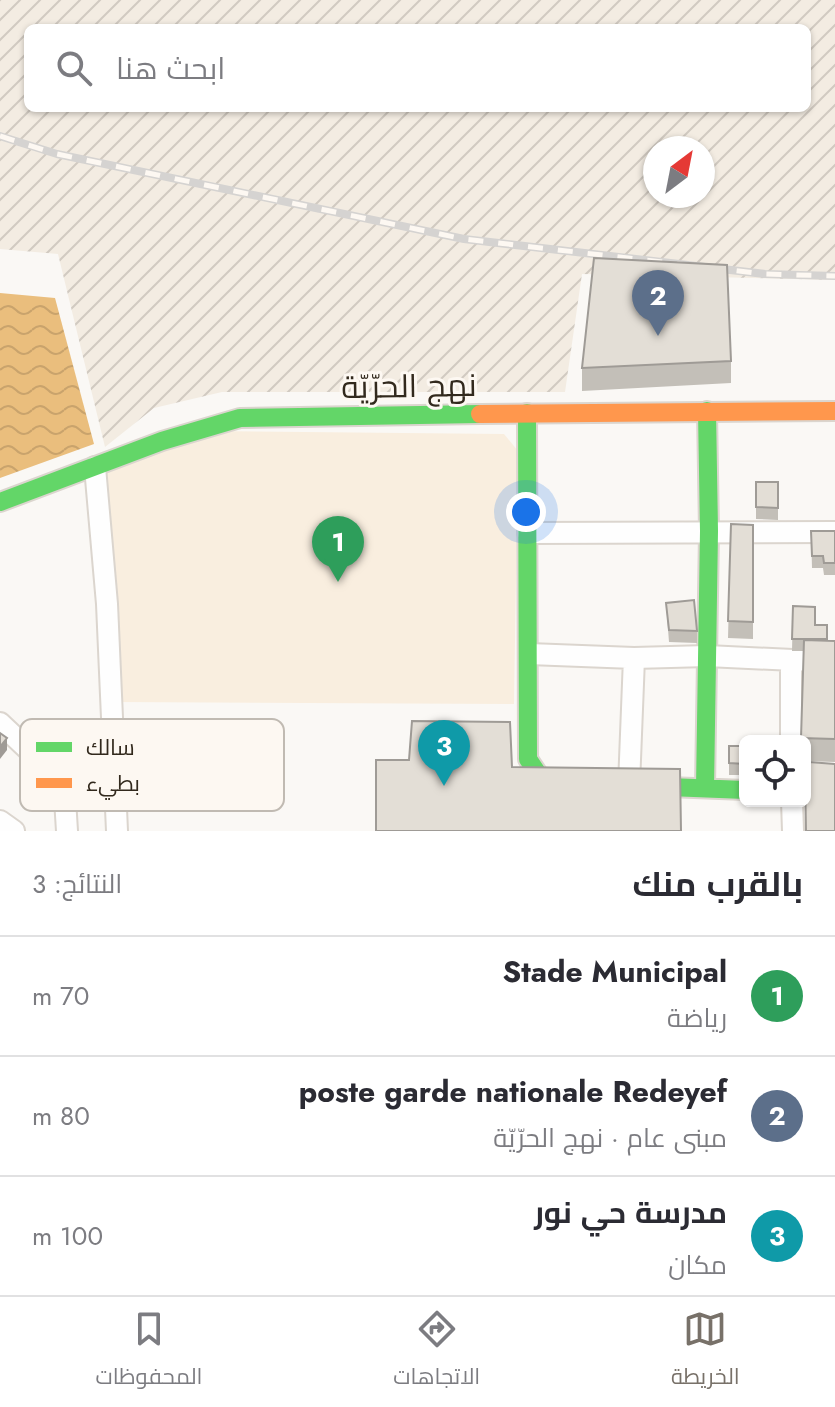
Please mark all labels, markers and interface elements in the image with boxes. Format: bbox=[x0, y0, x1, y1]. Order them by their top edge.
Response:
search box bbox=[24, 24, 811, 112]
icon: search bbox=[52, 46, 96, 90]
text: ابحث هنا bbox=[116, 47, 225, 90]
north arrow bbox=[643, 136, 715, 208]
pin: 2 bbox=[632, 270, 684, 336]
street label: نهج الحرّيّة bbox=[341, 362, 477, 410]
your location bbox=[506, 492, 546, 532]
pin: 1 bbox=[312, 516, 364, 582]
legend bbox=[20, 719, 284, 811]
pin: 3 bbox=[418, 720, 470, 786]
text: سالك bbox=[86, 731, 135, 763]
map controls bbox=[739, 735, 811, 807]
button: locate bbox=[739, 735, 811, 807]
text: بطيء bbox=[86, 767, 140, 800]
text: بالقرب منك bbox=[632, 860, 803, 909]
text: النتائج: 3 bbox=[32, 865, 122, 903]
text: Stade Municipal bbox=[502, 950, 727, 993]
text: 70 m bbox=[32, 977, 89, 1015]
text: 1 bbox=[770, 977, 784, 1015]
text: رياضة bbox=[667, 999, 727, 1037]
text: poste garde nationale Redeyef bbox=[299, 1070, 727, 1113]
text: 80 m bbox=[32, 1097, 90, 1135]
text: 2 bbox=[768, 1097, 786, 1135]
text: مبنى عام · نهج الحرّيّة bbox=[493, 1119, 727, 1157]
text: مدرسة حي نور bbox=[534, 1191, 727, 1234]
text: 100 m bbox=[32, 1217, 103, 1255]
text: 3 bbox=[769, 1217, 785, 1255]
text: مكان bbox=[668, 1246, 727, 1284]
tab: المحفوظات bbox=[95, 1307, 202, 1397]
tab: الاتجاهات bbox=[393, 1307, 480, 1397]
tab: الخريطة bbox=[671, 1307, 740, 1397]

